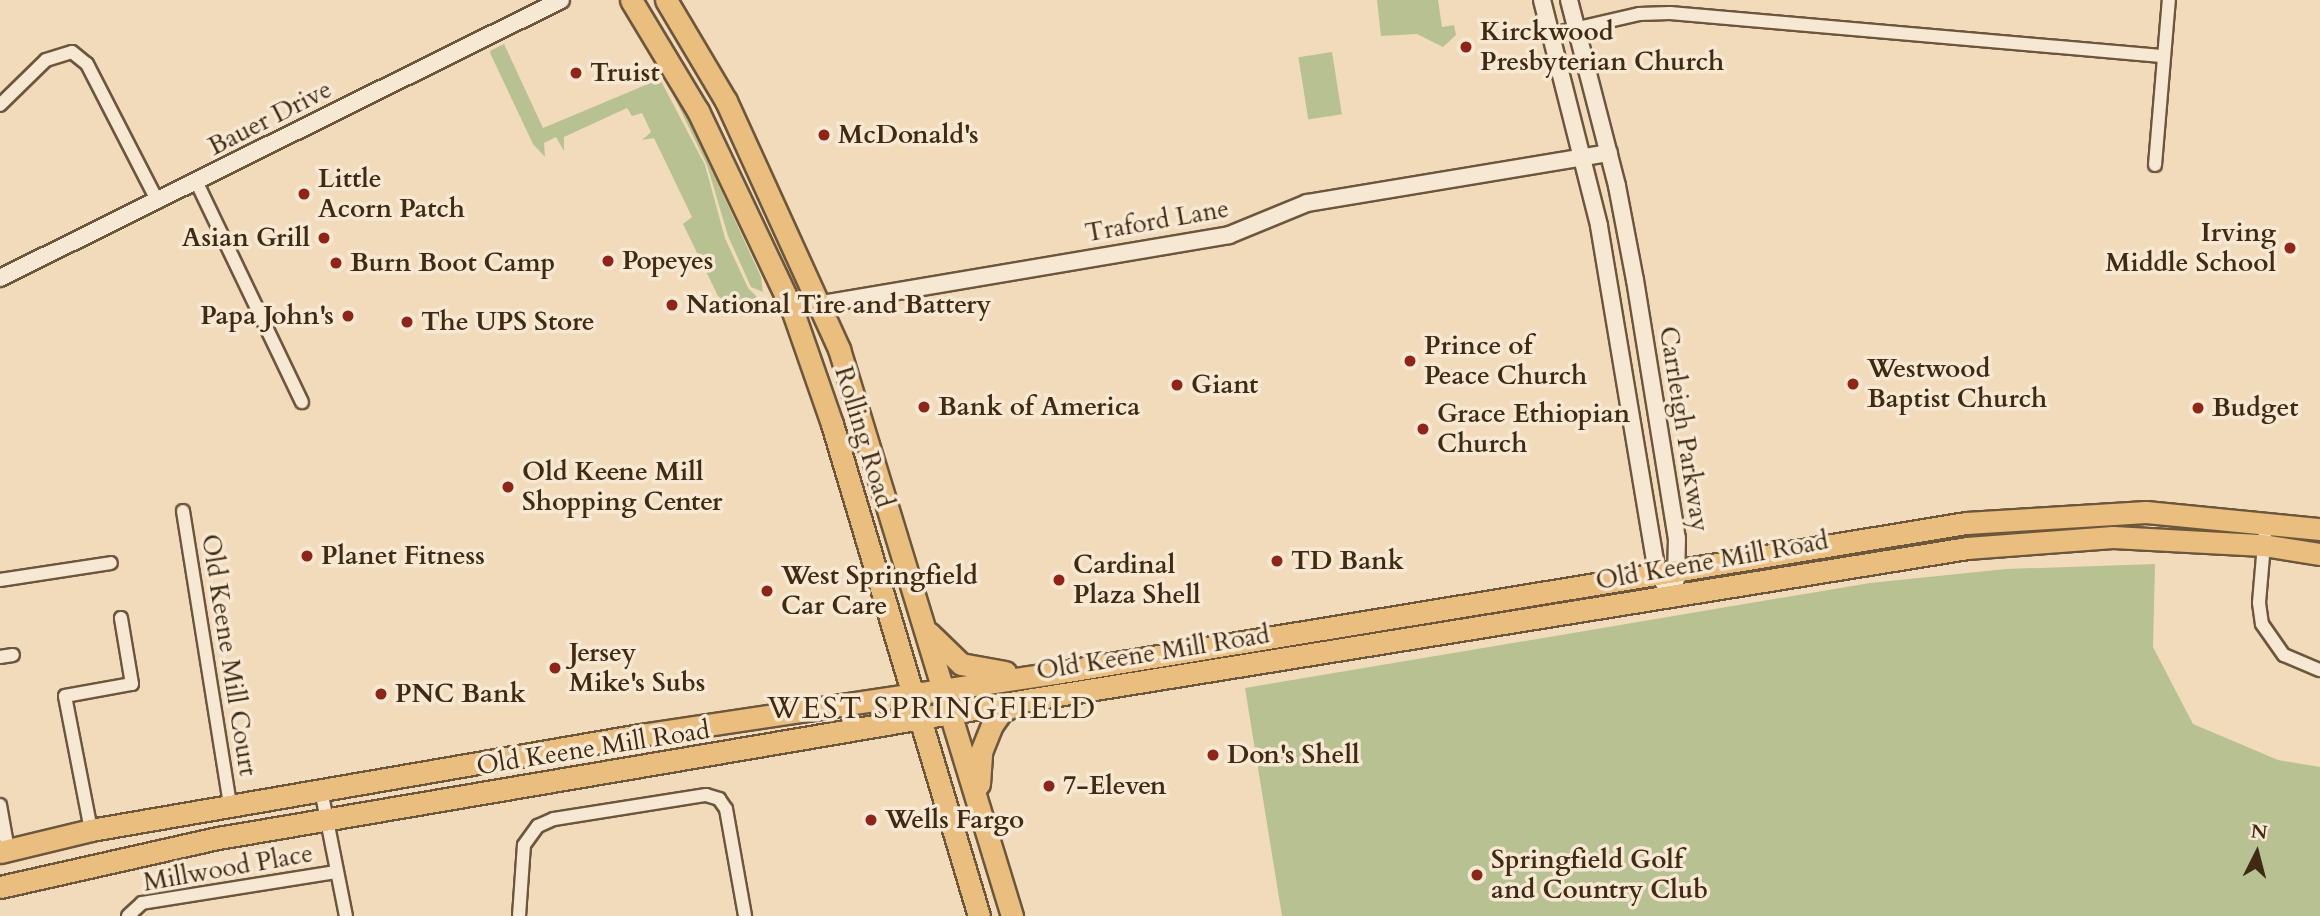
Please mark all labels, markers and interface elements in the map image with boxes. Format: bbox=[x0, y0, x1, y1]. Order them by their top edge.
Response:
place label: Kirckwood Presbyterian Church bbox=[1480, 16, 1724, 78]
marker: Kirckwood Presbyterian Church bbox=[1458, 39, 1474, 55]
place label: Truist bbox=[590, 57, 660, 89]
marker: Truist bbox=[568, 65, 584, 81]
street label: Bauer Drive bbox=[203, 74, 337, 162]
place label: McDonald's bbox=[838, 119, 979, 151]
marker: McDonald's bbox=[816, 127, 832, 143]
place label: Little Acorn Patch bbox=[318, 163, 465, 224]
marker: Little Acorn Patch bbox=[296, 186, 312, 202]
street label: Traford Lane bbox=[1083, 193, 1231, 249]
place label: Irving Middle School bbox=[2105, 217, 2276, 278]
place label: Asian Grill bbox=[182, 222, 310, 254]
marker: Asian Grill bbox=[316, 230, 332, 246]
marker: Irving Middle School bbox=[2282, 240, 2298, 256]
place label: Popeyes bbox=[622, 245, 713, 277]
place label: Burn Boot Camp bbox=[350, 247, 555, 279]
marker: Popeyes bbox=[600, 253, 616, 269]
marker: Burn Boot Camp bbox=[328, 255, 344, 271]
place label: National Tire and Battery bbox=[686, 289, 991, 321]
marker: National Tire and Battery bbox=[664, 297, 680, 313]
place label: Papa John's bbox=[200, 300, 334, 332]
place label: The UPS Store bbox=[421, 306, 595, 338]
marker: Papa John's bbox=[340, 308, 356, 324]
marker: The UPS Store bbox=[399, 314, 415, 330]
street label: Carrleigh Parkway bbox=[1652, 324, 1716, 534]
place label: Prince of Peace Church bbox=[1424, 330, 1587, 392]
marker: Prince of Peace Church bbox=[1402, 353, 1418, 369]
place label: Westwood Baptist Church bbox=[1867, 353, 2047, 414]
street label: Rolling Road bbox=[828, 363, 900, 511]
place label: Giant bbox=[1191, 369, 1258, 401]
marker: Westwood Baptist Church bbox=[1845, 376, 1861, 392]
marker: Giant bbox=[1169, 377, 1185, 393]
place label: Bank of America bbox=[938, 391, 1140, 423]
place label: Budget bbox=[2212, 392, 2298, 424]
place label: Grace Ethiopian Church bbox=[1437, 398, 1630, 460]
marker: Bank of America bbox=[916, 399, 932, 415]
marker: Budget bbox=[2190, 400, 2206, 416]
marker: Grace Ethiopian Church bbox=[1415, 421, 1431, 437]
place label: Old Keene Mill Shopping Center bbox=[522, 456, 722, 518]
marker: Old Keene Mill Shopping Center bbox=[500, 479, 516, 495]
street label: Old Keene Mill Road bbox=[1593, 525, 1831, 597]
street label: Old Keene Mill Court bbox=[194, 532, 264, 778]
place label: Planet Fitness bbox=[321, 540, 485, 572]
place label: TD Bank bbox=[1291, 545, 1404, 577]
marker: Planet Fitness bbox=[299, 548, 315, 564]
place label: Cardinal Plaza Shell bbox=[1073, 549, 1201, 610]
marker: TD Bank bbox=[1269, 553, 1285, 569]
place label: West Springfield Car Care bbox=[781, 560, 978, 622]
marker: Cardinal Plaza Shell bbox=[1051, 572, 1067, 588]
marker: West Springfield Car Care bbox=[759, 583, 775, 599]
street label: Old Keene Mill Road bbox=[1034, 619, 1272, 687]
place label: Jersey Mike's Subs bbox=[569, 637, 705, 698]
marker: Jersey Mike's Subs bbox=[547, 660, 563, 676]
place label: PNC Bank bbox=[395, 678, 526, 710]
marker: PNC Bank bbox=[373, 686, 389, 702]
district label: WEST SPRINGFIELD bbox=[769, 691, 1095, 727]
street label: Old Keene Mill Road bbox=[474, 714, 712, 782]
place label: Don's Shell bbox=[1227, 739, 1360, 771]
marker: Don's Shell bbox=[1205, 747, 1221, 763]
place label: 7-Eleven bbox=[1063, 770, 1166, 802]
marker: 7-Eleven bbox=[1041, 778, 1057, 794]
place label: Wells Fargo bbox=[885, 804, 1024, 836]
marker: Wells Fargo bbox=[863, 812, 879, 828]
north arrow bbox=[2222, 818, 2292, 888]
text: N bbox=[2250, 818, 2269, 846]
street label: Millwood Place bbox=[141, 838, 315, 898]
place label: Springfield Golf and Country Club bbox=[1491, 844, 1708, 906]
marker: Springfield Golf and Country Club bbox=[1469, 867, 1485, 883]

